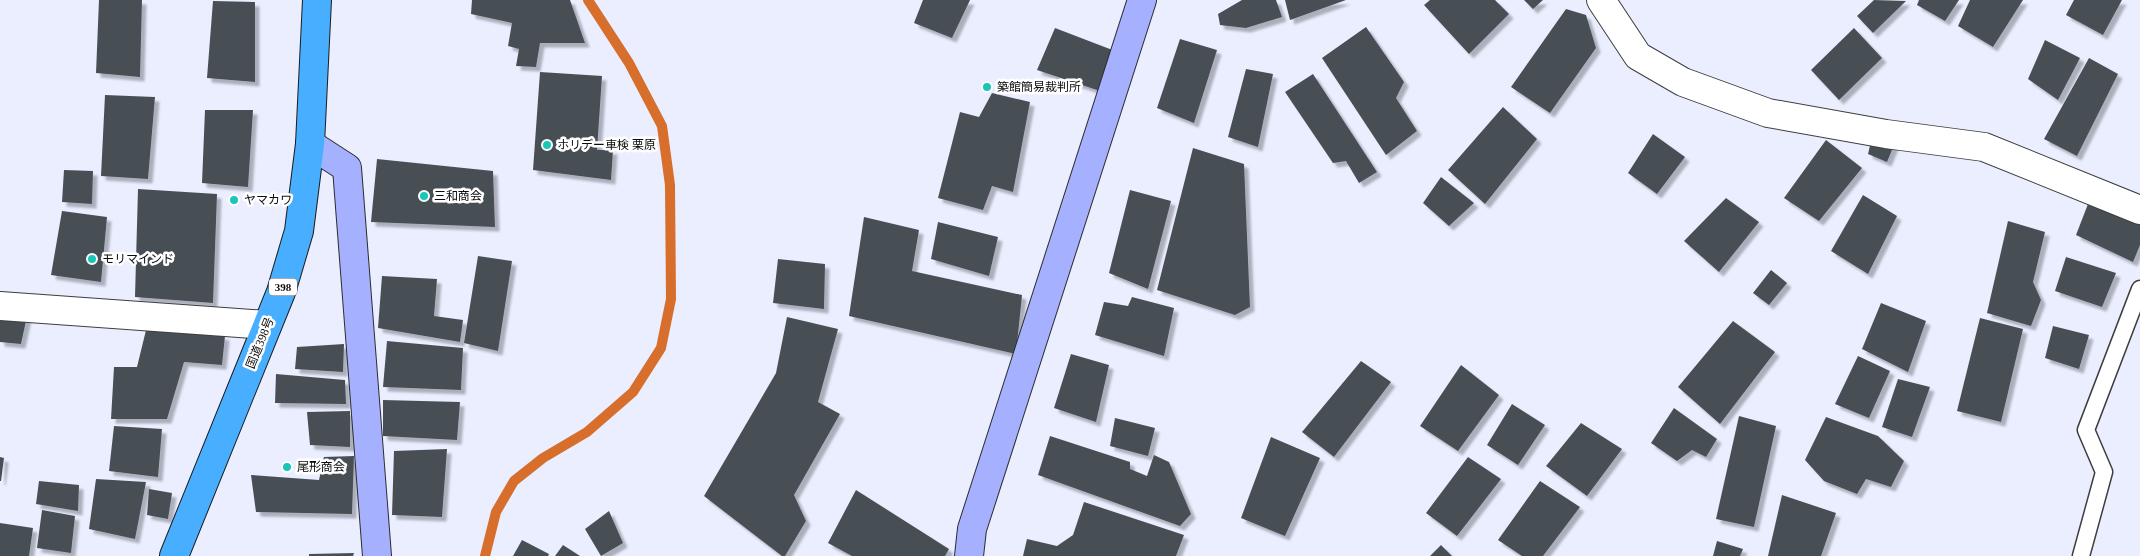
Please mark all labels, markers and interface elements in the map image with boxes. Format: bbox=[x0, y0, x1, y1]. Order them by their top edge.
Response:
place label: 築館簡易裁判所 bbox=[997, 80, 1081, 94]
marker: 築館簡易裁判所 bbox=[981, 81, 993, 93]
place label: ホリデー車検 栗原 bbox=[557, 138, 656, 152]
marker: ホリデー車検 栗原 bbox=[541, 139, 553, 151]
place label: 三和商会 bbox=[434, 189, 482, 203]
marker: 三和商会 bbox=[418, 190, 430, 202]
place label: ヤマカワ bbox=[244, 193, 292, 207]
marker: ヤマカワ bbox=[228, 194, 240, 206]
place label: モリマインド bbox=[102, 252, 174, 266]
marker: モリマインド bbox=[86, 253, 98, 265]
road number: 398 bbox=[269, 278, 297, 296]
street label: 国道398号 bbox=[243, 315, 277, 371]
place label: 尾形商会 bbox=[297, 460, 345, 474]
marker: 尾形商会 bbox=[281, 461, 293, 473]

